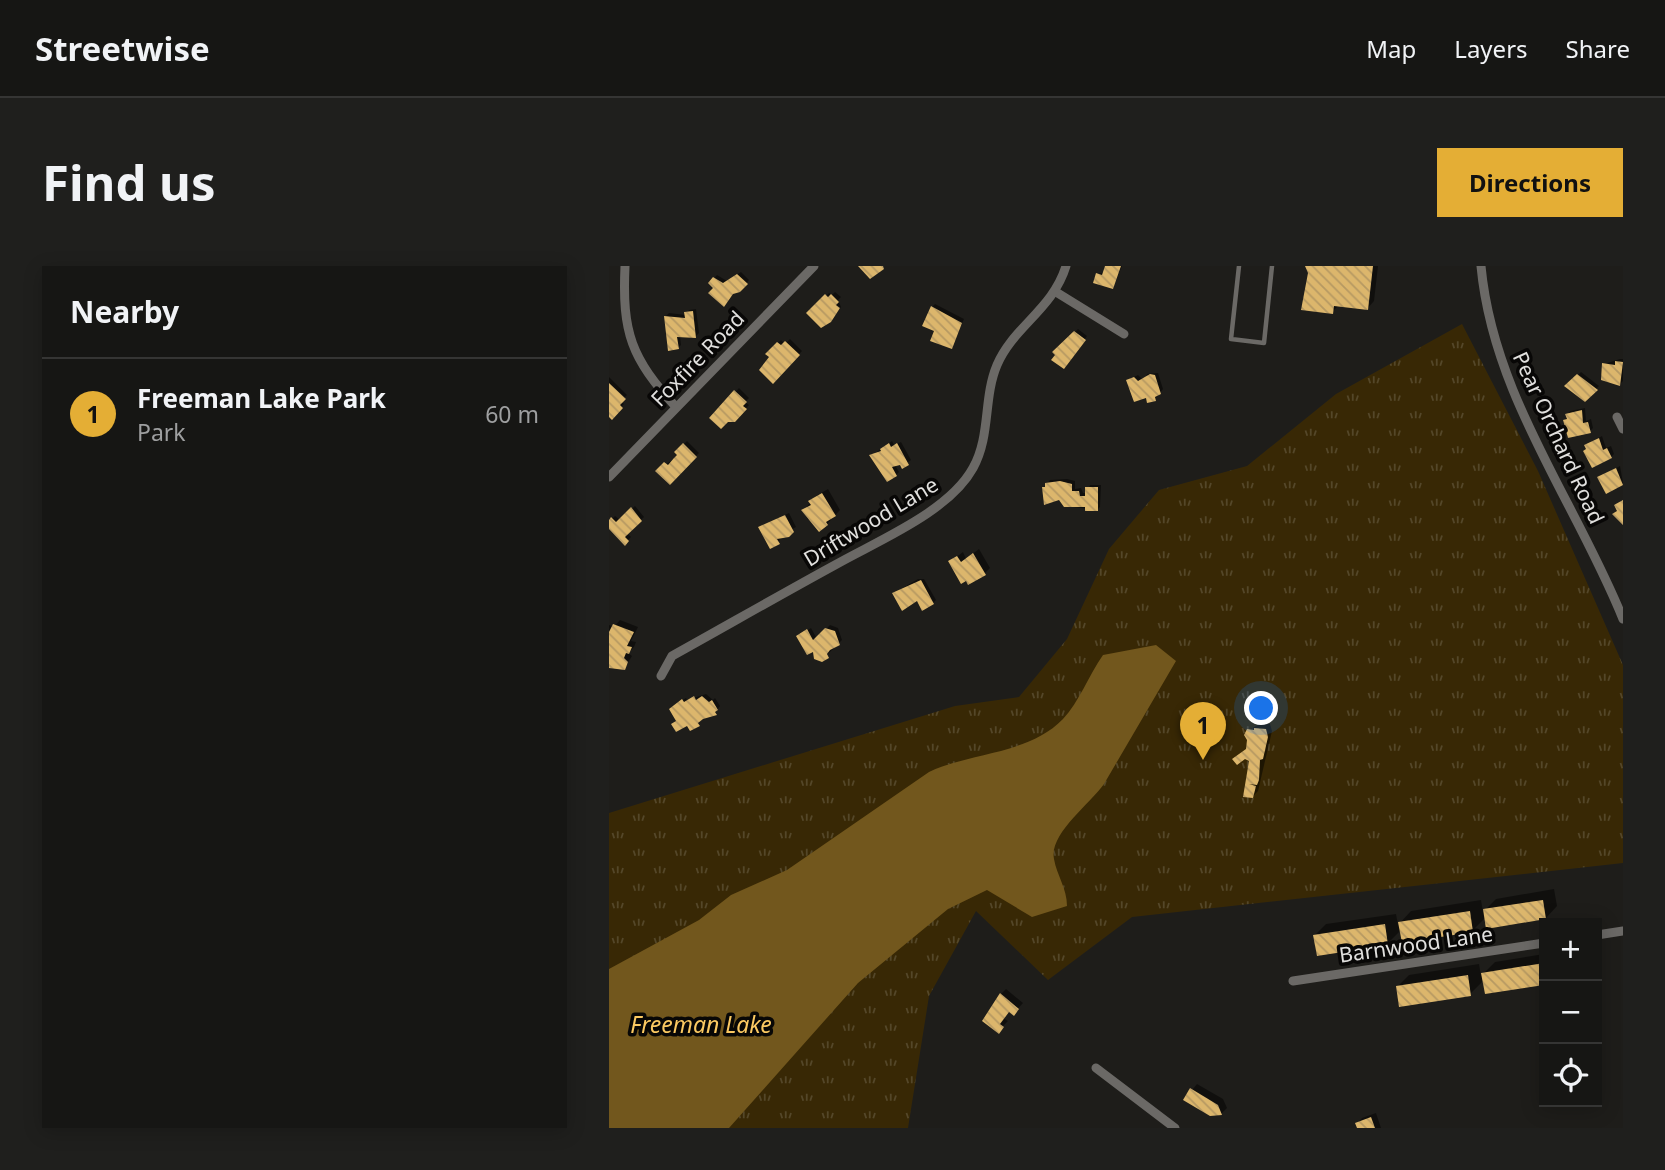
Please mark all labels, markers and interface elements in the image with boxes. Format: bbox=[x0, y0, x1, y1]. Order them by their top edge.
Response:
text: Streetwise bbox=[35, 26, 210, 71]
text: Map bbox=[1366, 32, 1416, 65]
text: Layers bbox=[1454, 32, 1528, 65]
text: Share bbox=[1566, 32, 1630, 65]
button: Directions bbox=[1437, 148, 1623, 217]
text: Find us bbox=[42, 149, 216, 215]
text: Nearby bbox=[70, 291, 179, 332]
street label: Foxfire Road bbox=[644, 304, 750, 412]
street label: Pear Orchard Road bbox=[1507, 347, 1611, 528]
text: Freeman Lake Park bbox=[137, 380, 386, 416]
text: 1 bbox=[86, 398, 100, 430]
text: 60 m bbox=[485, 398, 539, 430]
text: Park bbox=[137, 416, 186, 448]
street label: Driftwood Lane bbox=[798, 470, 943, 572]
your location bbox=[1244, 691, 1278, 725]
pin: 1 bbox=[1180, 702, 1226, 760]
map controls bbox=[1539, 918, 1602, 1107]
button: + bbox=[1539, 918, 1602, 981]
street label: Barnwood Lane bbox=[1337, 919, 1495, 969]
button: − bbox=[1539, 981, 1602, 1044]
water label: Freeman Lake bbox=[630, 1008, 772, 1040]
button: locate bbox=[1539, 1044, 1602, 1107]

